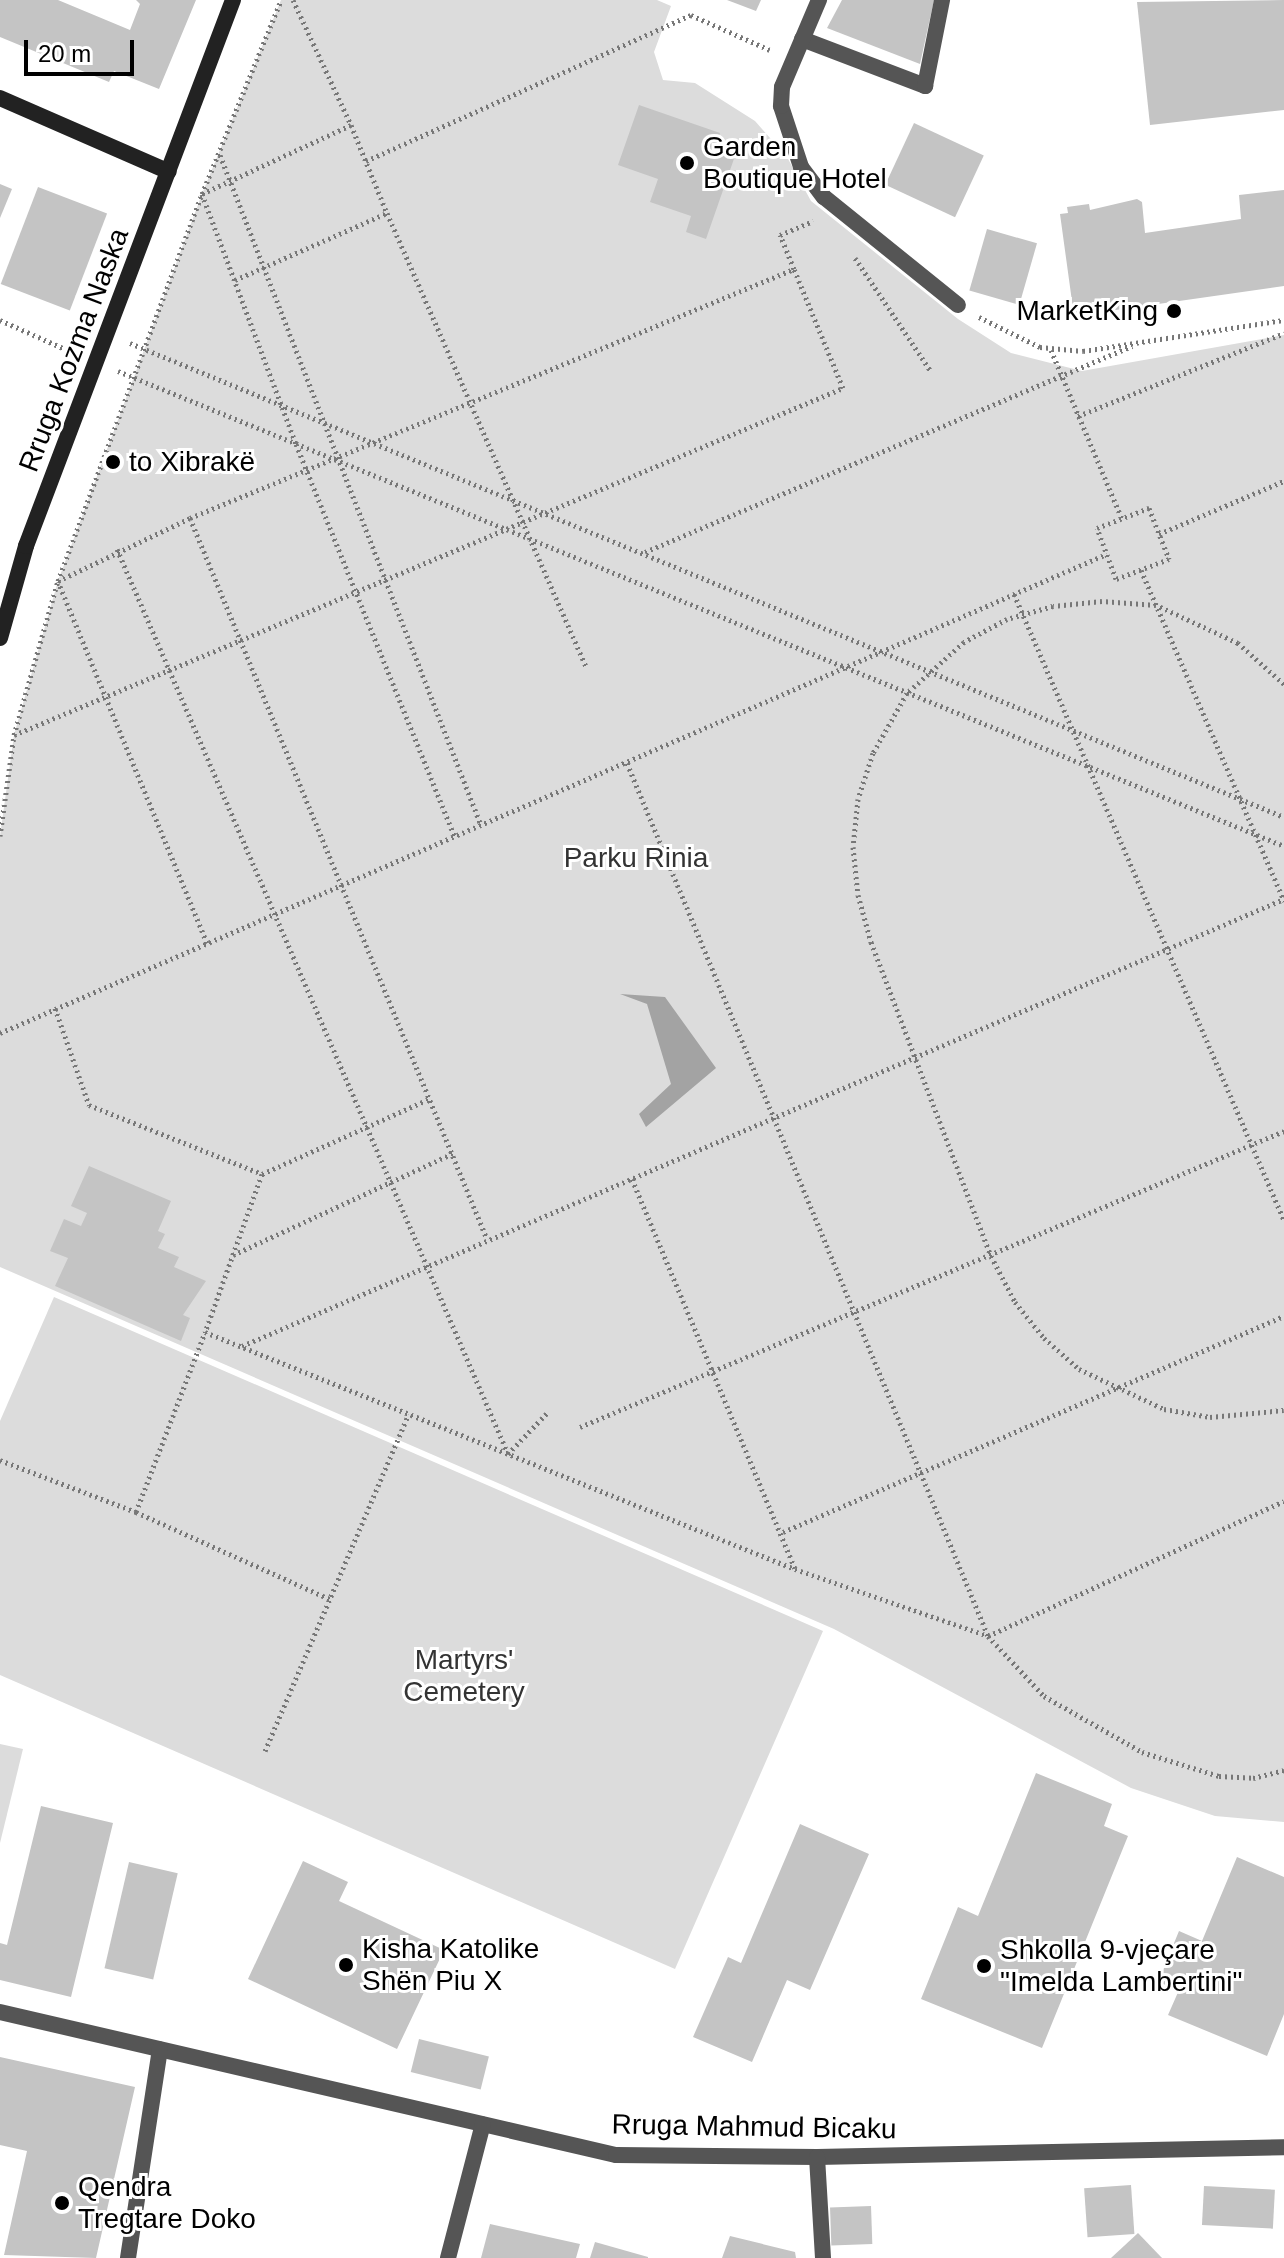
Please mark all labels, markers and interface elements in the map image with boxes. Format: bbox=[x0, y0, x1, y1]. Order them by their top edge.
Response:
scale bar bbox=[28, 24, 138, 74]
text: 20 m bbox=[38, 40, 91, 67]
place label: Garden Boutique Hotel bbox=[703, 130, 887, 196]
marker: Garden Boutique Hotel bbox=[678, 154, 696, 172]
street label: Rruga Kozma Naska bbox=[12, 223, 136, 477]
place label: MarketKing bbox=[1016, 294, 1158, 328]
marker: MarketKing bbox=[1165, 302, 1183, 320]
place label: to Xibrakë bbox=[129, 445, 255, 479]
marker: to Xibrakë bbox=[104, 453, 122, 471]
park label: Parku Rinia bbox=[564, 841, 708, 875]
park label: Martyrs' Cemetery bbox=[403, 1643, 525, 1709]
place label: Kisha Katolike Shën Piu X bbox=[362, 1932, 539, 1998]
place label: Shkolla 9-vjeçare "Imelda Lambertini" bbox=[1000, 1933, 1242, 1999]
marker: Kisha Katolike Shën Piu X bbox=[337, 1956, 355, 1974]
marker: Shkolla 9-vjeçare "Imelda Lambertini" bbox=[975, 1957, 993, 1975]
street label: Rruga Mahmud Bicaku bbox=[611, 2108, 897, 2146]
place label: Qendra Tregtare Doko bbox=[78, 2170, 256, 2236]
marker: Qendra Tregtare Doko bbox=[53, 2194, 71, 2212]

